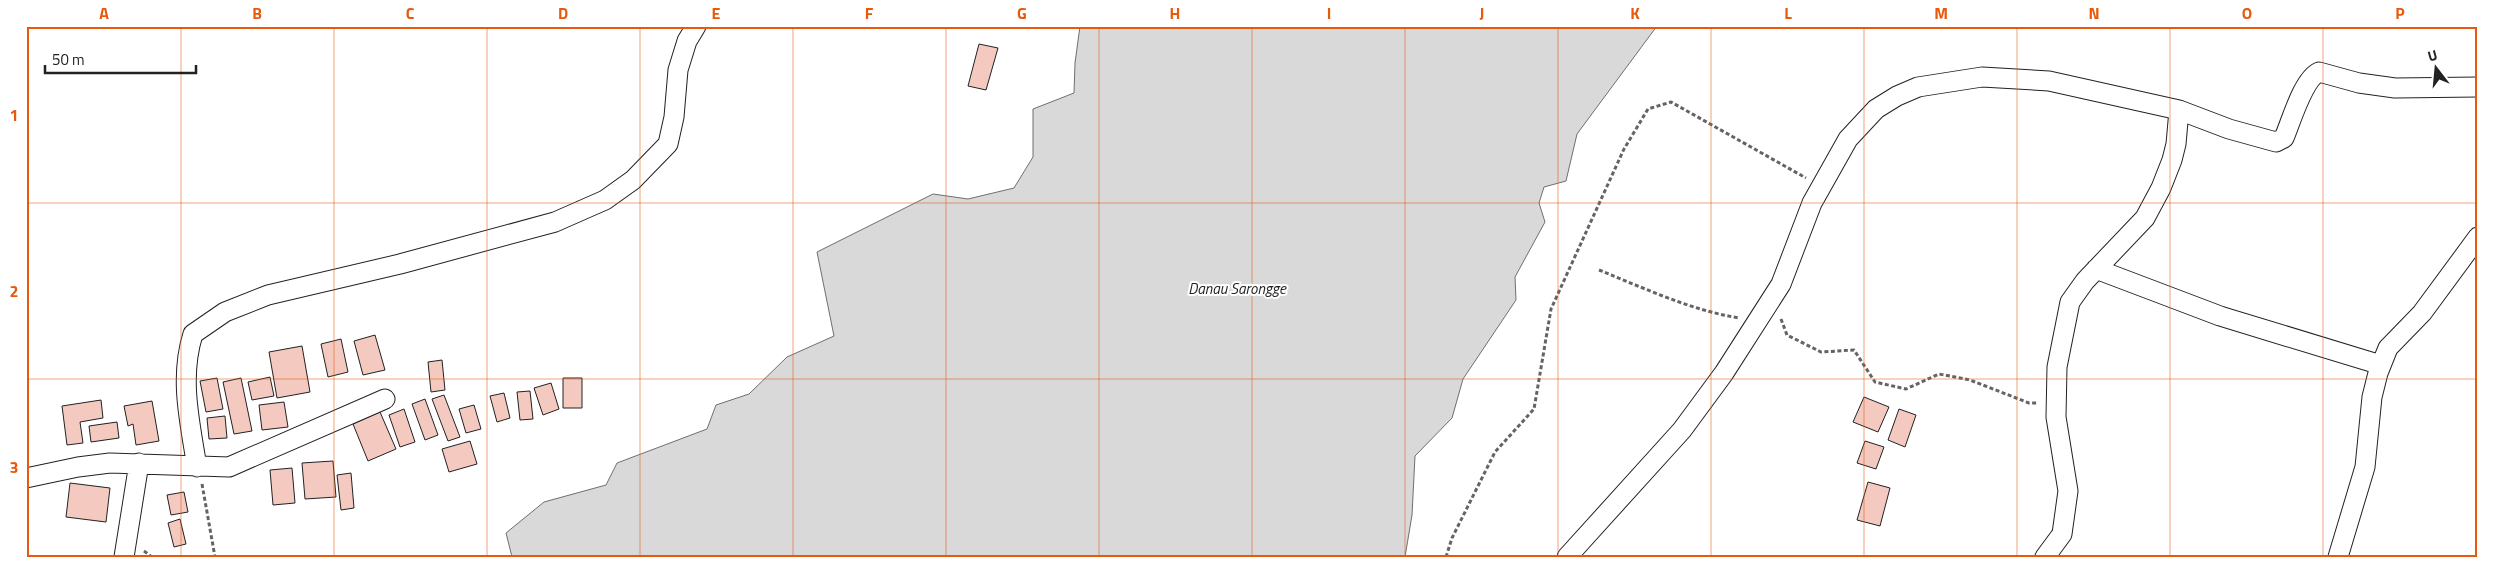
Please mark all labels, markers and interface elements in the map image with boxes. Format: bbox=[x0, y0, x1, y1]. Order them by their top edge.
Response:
text: A bbox=[99, 1, 109, 25]
text: B bbox=[252, 1, 262, 25]
text: C bbox=[406, 1, 415, 25]
text: D bbox=[558, 1, 568, 25]
text: E bbox=[712, 1, 721, 25]
text: F bbox=[865, 1, 874, 25]
text: G bbox=[1017, 1, 1027, 25]
text: H bbox=[1170, 1, 1180, 25]
text: I bbox=[1327, 1, 1331, 25]
text: J bbox=[1480, 1, 1484, 25]
text: K bbox=[1630, 1, 1640, 25]
text: L bbox=[1784, 1, 1792, 25]
text: M bbox=[1934, 1, 1948, 25]
text: N bbox=[2088, 1, 2100, 25]
text: O bbox=[2242, 1, 2252, 25]
text: P bbox=[2395, 1, 2405, 25]
scale bar bbox=[45, 42, 196, 74]
north arrow bbox=[2412, 42, 2462, 92]
text: U bbox=[2425, 44, 2440, 66]
text: 50 m bbox=[52, 48, 85, 71]
text: 1 bbox=[10, 103, 18, 127]
water label: Danau Sarongge bbox=[1188, 277, 1287, 300]
text: 2 bbox=[10, 279, 18, 303]
text: 3 bbox=[10, 455, 18, 479]

